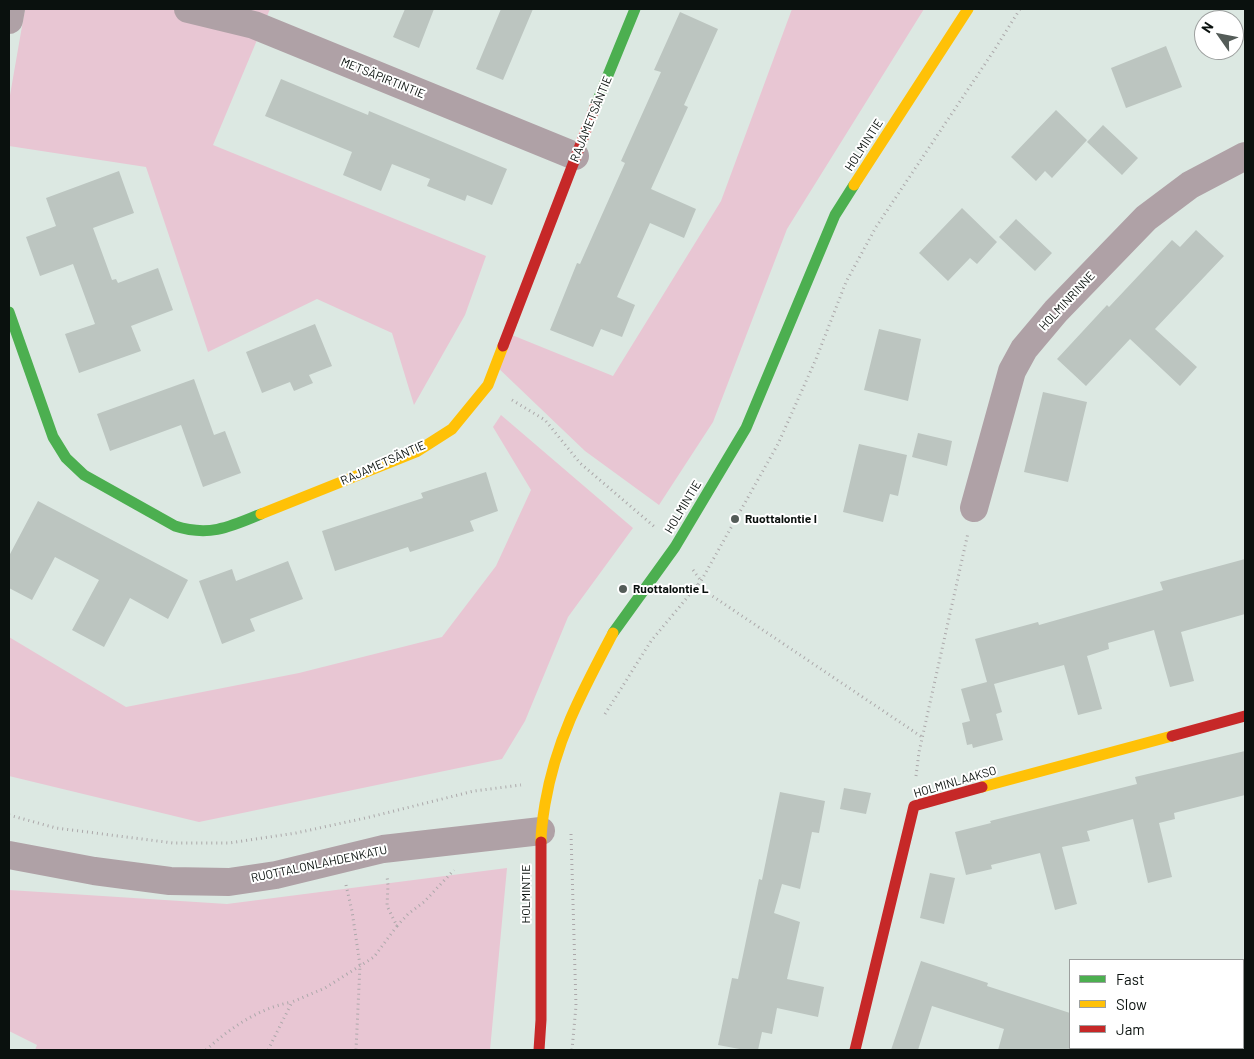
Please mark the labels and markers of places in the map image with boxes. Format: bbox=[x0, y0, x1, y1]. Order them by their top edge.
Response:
place label: Ruottalontie I bbox=[745, 512, 817, 526]
marker: Ruottalontie I bbox=[729, 513, 741, 525]
place label: Ruottalontie L bbox=[633, 582, 708, 596]
marker: Ruottalontie L bbox=[617, 583, 629, 595]

